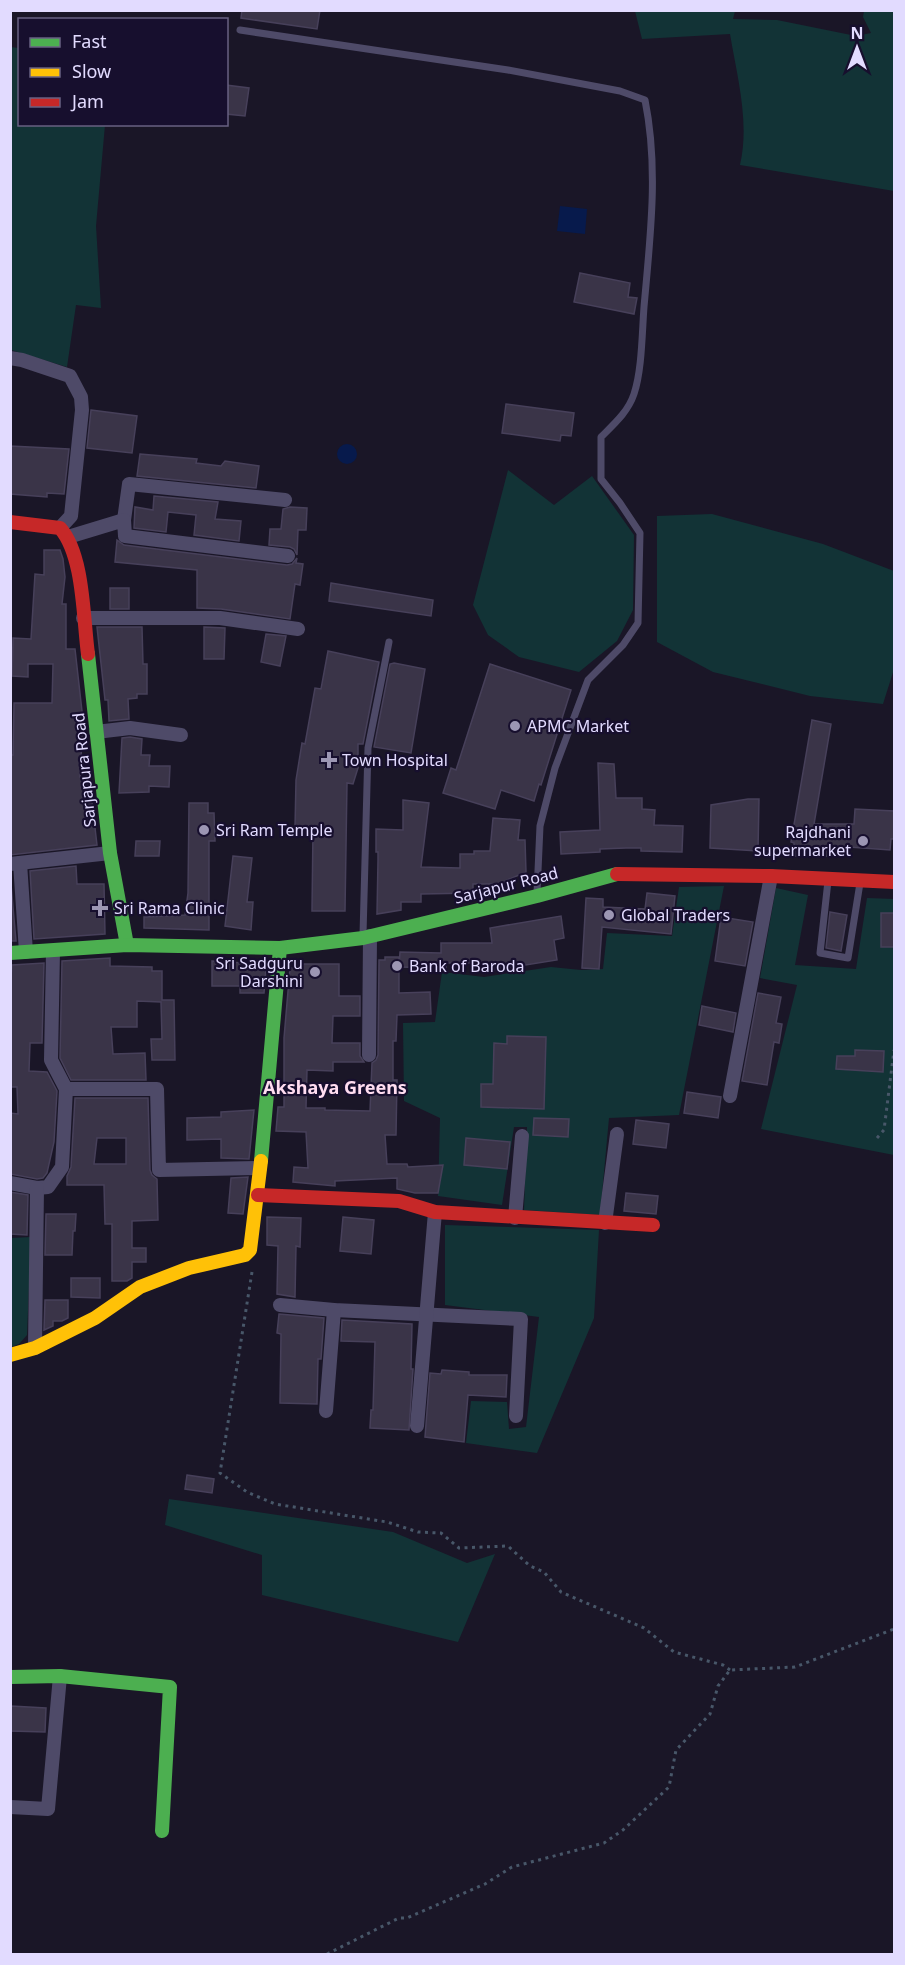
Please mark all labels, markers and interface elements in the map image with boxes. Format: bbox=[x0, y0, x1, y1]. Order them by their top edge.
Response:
legend bbox=[18, 18, 228, 126]
north arrow bbox=[827, 18, 887, 78]
text: N bbox=[850, 22, 864, 44]
text: Fast bbox=[72, 29, 107, 53]
text: Slow bbox=[72, 59, 111, 83]
text: Jam bbox=[70, 89, 104, 113]
street label: Sarjapura Road bbox=[67, 712, 101, 828]
place label: APMC Market bbox=[527, 715, 629, 737]
marker: APMC Market bbox=[508, 719, 522, 733]
place label: Town Hospital bbox=[342, 749, 448, 771]
marker: Town Hospital bbox=[320, 751, 338, 769]
place label: Sri Ram Temple bbox=[216, 819, 332, 841]
place label: Rajdhani supermarket bbox=[754, 821, 851, 861]
marker: Sri Ram Temple bbox=[197, 823, 211, 837]
marker: Rajdhani supermarket bbox=[856, 834, 870, 848]
street label: Sarjapur Road bbox=[452, 861, 560, 909]
place label: Sri Rama Clinic bbox=[114, 897, 225, 919]
marker: Sri Rama Clinic bbox=[91, 899, 109, 917]
place label: Global Traders bbox=[621, 904, 730, 926]
marker: Global Traders bbox=[602, 908, 616, 922]
place label: Sri Sadguru Darshini bbox=[215, 952, 303, 992]
place label: Bank of Baroda bbox=[409, 955, 524, 977]
marker: Bank of Baroda bbox=[390, 959, 404, 973]
marker: Sri Sadguru Darshini bbox=[308, 965, 322, 979]
district label: Akshaya Greens bbox=[263, 1075, 407, 1099]

